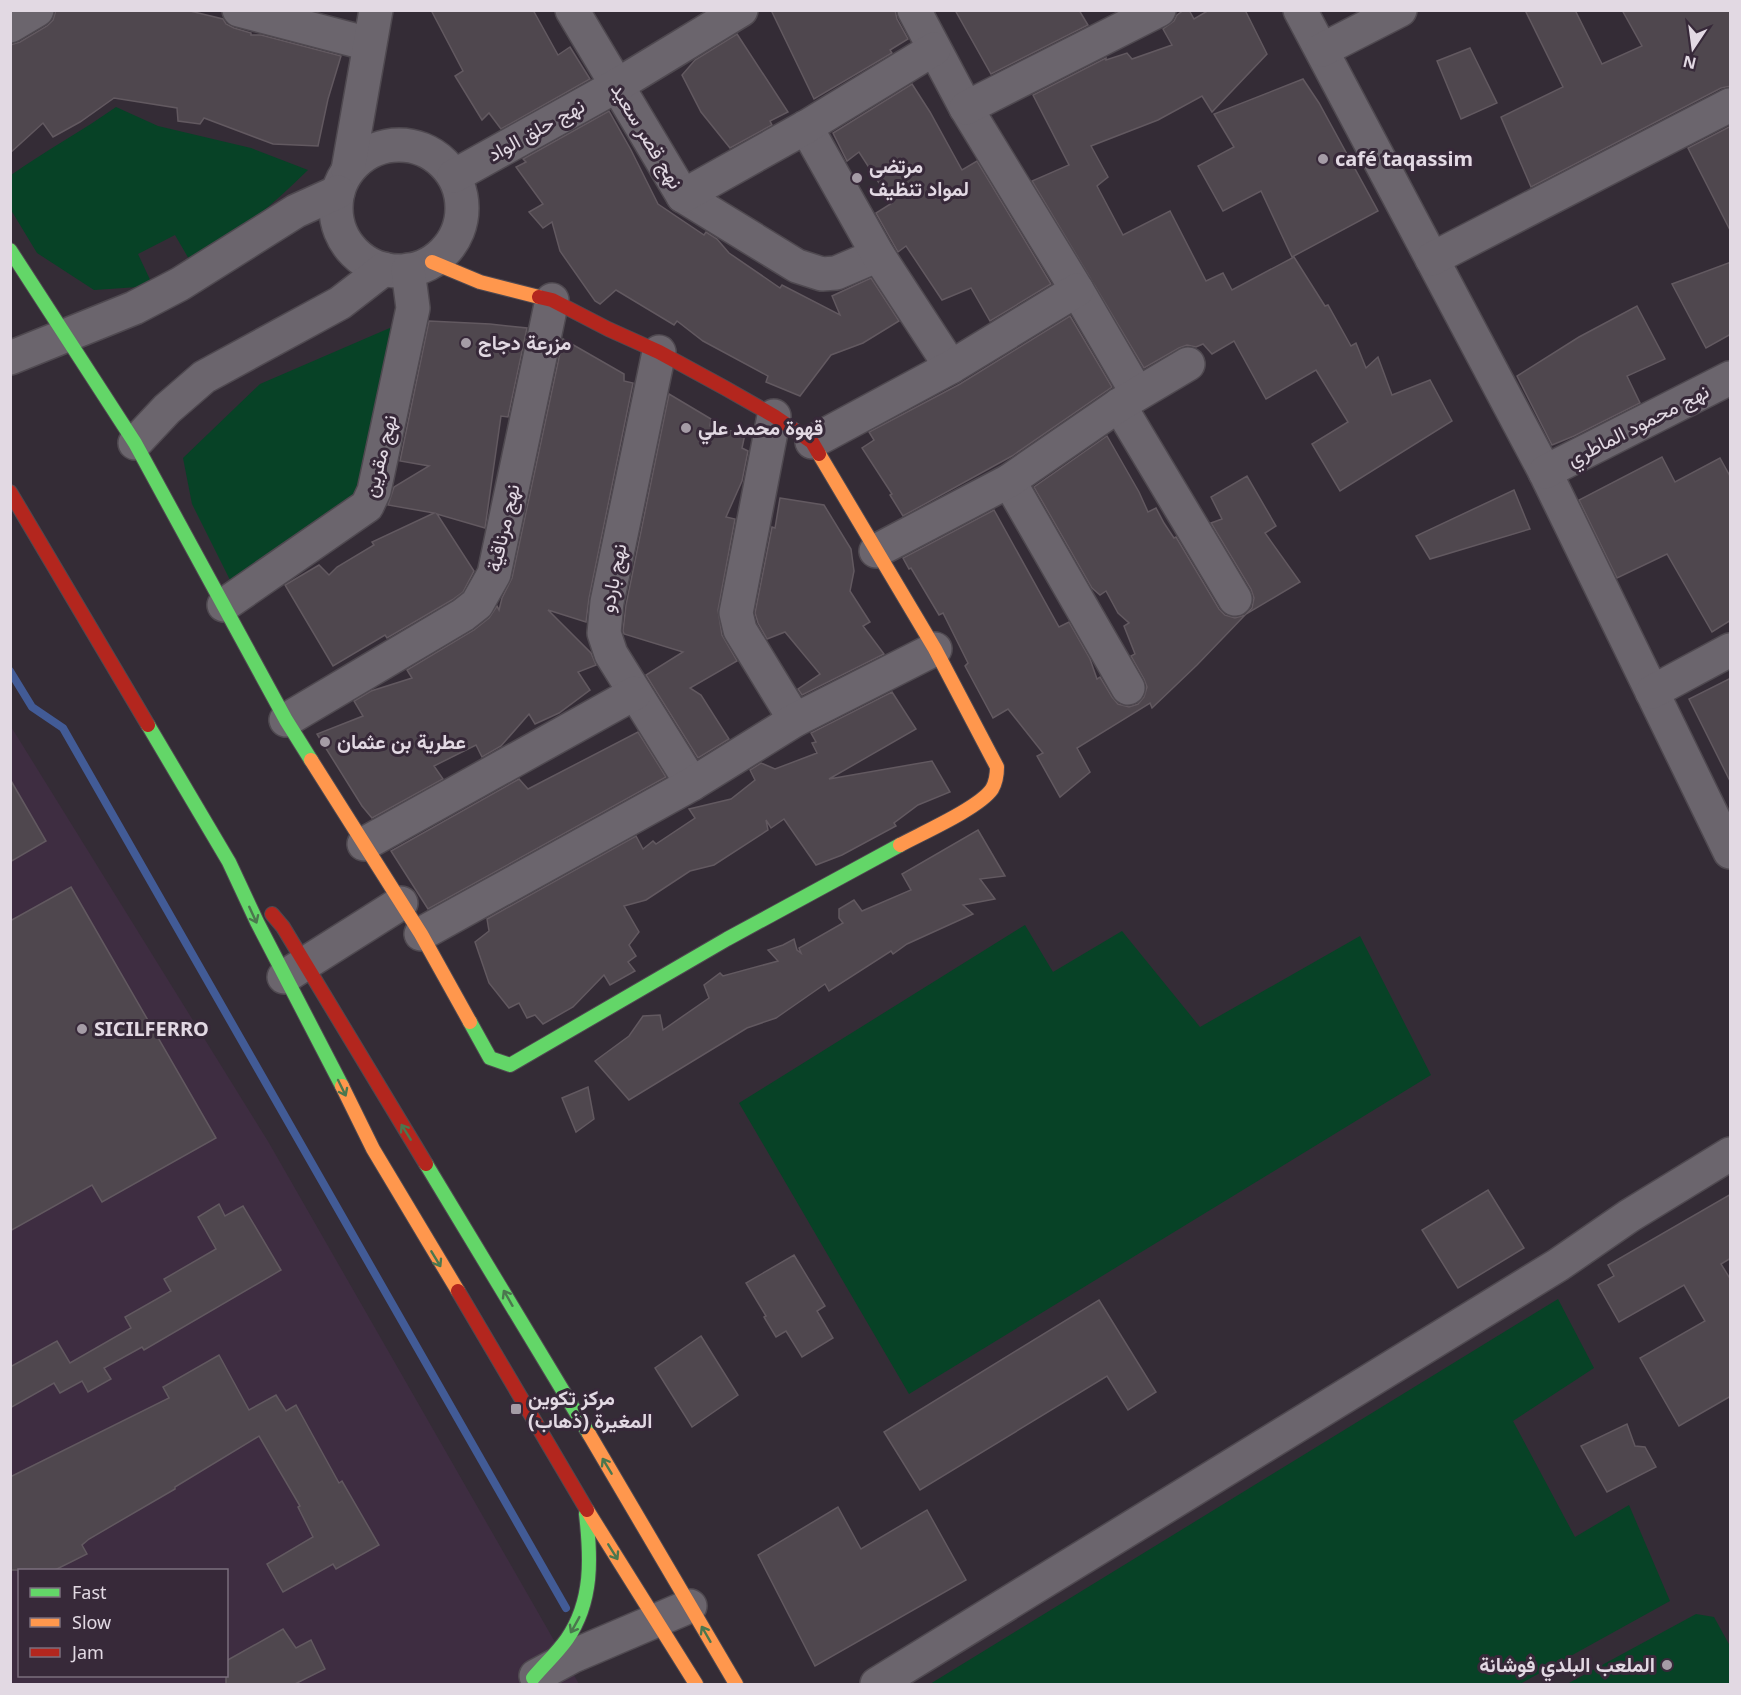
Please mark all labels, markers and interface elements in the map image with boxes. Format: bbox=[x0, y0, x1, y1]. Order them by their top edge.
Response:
north arrow bbox=[1663, 18, 1723, 78]
text: N bbox=[1681, 50, 1698, 75]
street label: نهج قصر سعيد bbox=[604, 78, 690, 194]
street label: نهج حلق الواد bbox=[482, 92, 590, 168]
place label: café taqassim bbox=[1335, 145, 1473, 172]
place label: مرتضى لمواد تنظيف bbox=[869, 152, 969, 202]
marker: café taqassim bbox=[1316, 152, 1330, 166]
marker: مرتضى لمواد تنظيف bbox=[850, 171, 864, 185]
place label: مزرعة دجاج bbox=[478, 329, 572, 357]
marker: مزرعة دجاج bbox=[459, 336, 473, 350]
street label: نهج محمود الماطري bbox=[1562, 377, 1715, 476]
street label: نهج مقرين bbox=[356, 412, 404, 500]
place label: قهوة محمد علي bbox=[698, 414, 823, 445]
marker: قهوة محمد علي bbox=[679, 421, 693, 435]
street label: نهج مرناقية bbox=[479, 481, 527, 575]
street label: نهج باردو bbox=[593, 541, 633, 615]
place label: عطرية بن عثمان bbox=[337, 728, 466, 755]
marker: عطرية بن عثمان bbox=[318, 735, 332, 749]
one-way arrow bbox=[248, 905, 260, 923]
place label: SICILFERRO bbox=[94, 1015, 209, 1042]
marker: SICILFERRO bbox=[75, 1022, 89, 1036]
one-way arrow bbox=[337, 1079, 349, 1097]
one-way arrow bbox=[400, 1124, 412, 1141]
one-way arrow bbox=[431, 1250, 443, 1267]
one-way arrow bbox=[502, 1290, 514, 1307]
place label: مركز تكوين المغيرة (ذهاب) bbox=[528, 1384, 652, 1434]
marker: مركز تكوين المغيرة (ذهاب) bbox=[509, 1402, 523, 1416]
one-way arrow bbox=[600, 1458, 612, 1475]
one-way arrow bbox=[607, 1543, 619, 1560]
legend bbox=[18, 1569, 228, 1677]
text: Fast bbox=[72, 1580, 107, 1604]
text: Slow bbox=[72, 1610, 111, 1634]
one-way arrow bbox=[569, 1616, 581, 1633]
one-way arrow bbox=[700, 1626, 712, 1643]
text: Jam bbox=[70, 1640, 104, 1664]
place label: الملعب البلدي فوشانة bbox=[1479, 1651, 1655, 1682]
marker: الملعب البلدي فوشانة bbox=[1660, 1658, 1674, 1672]

